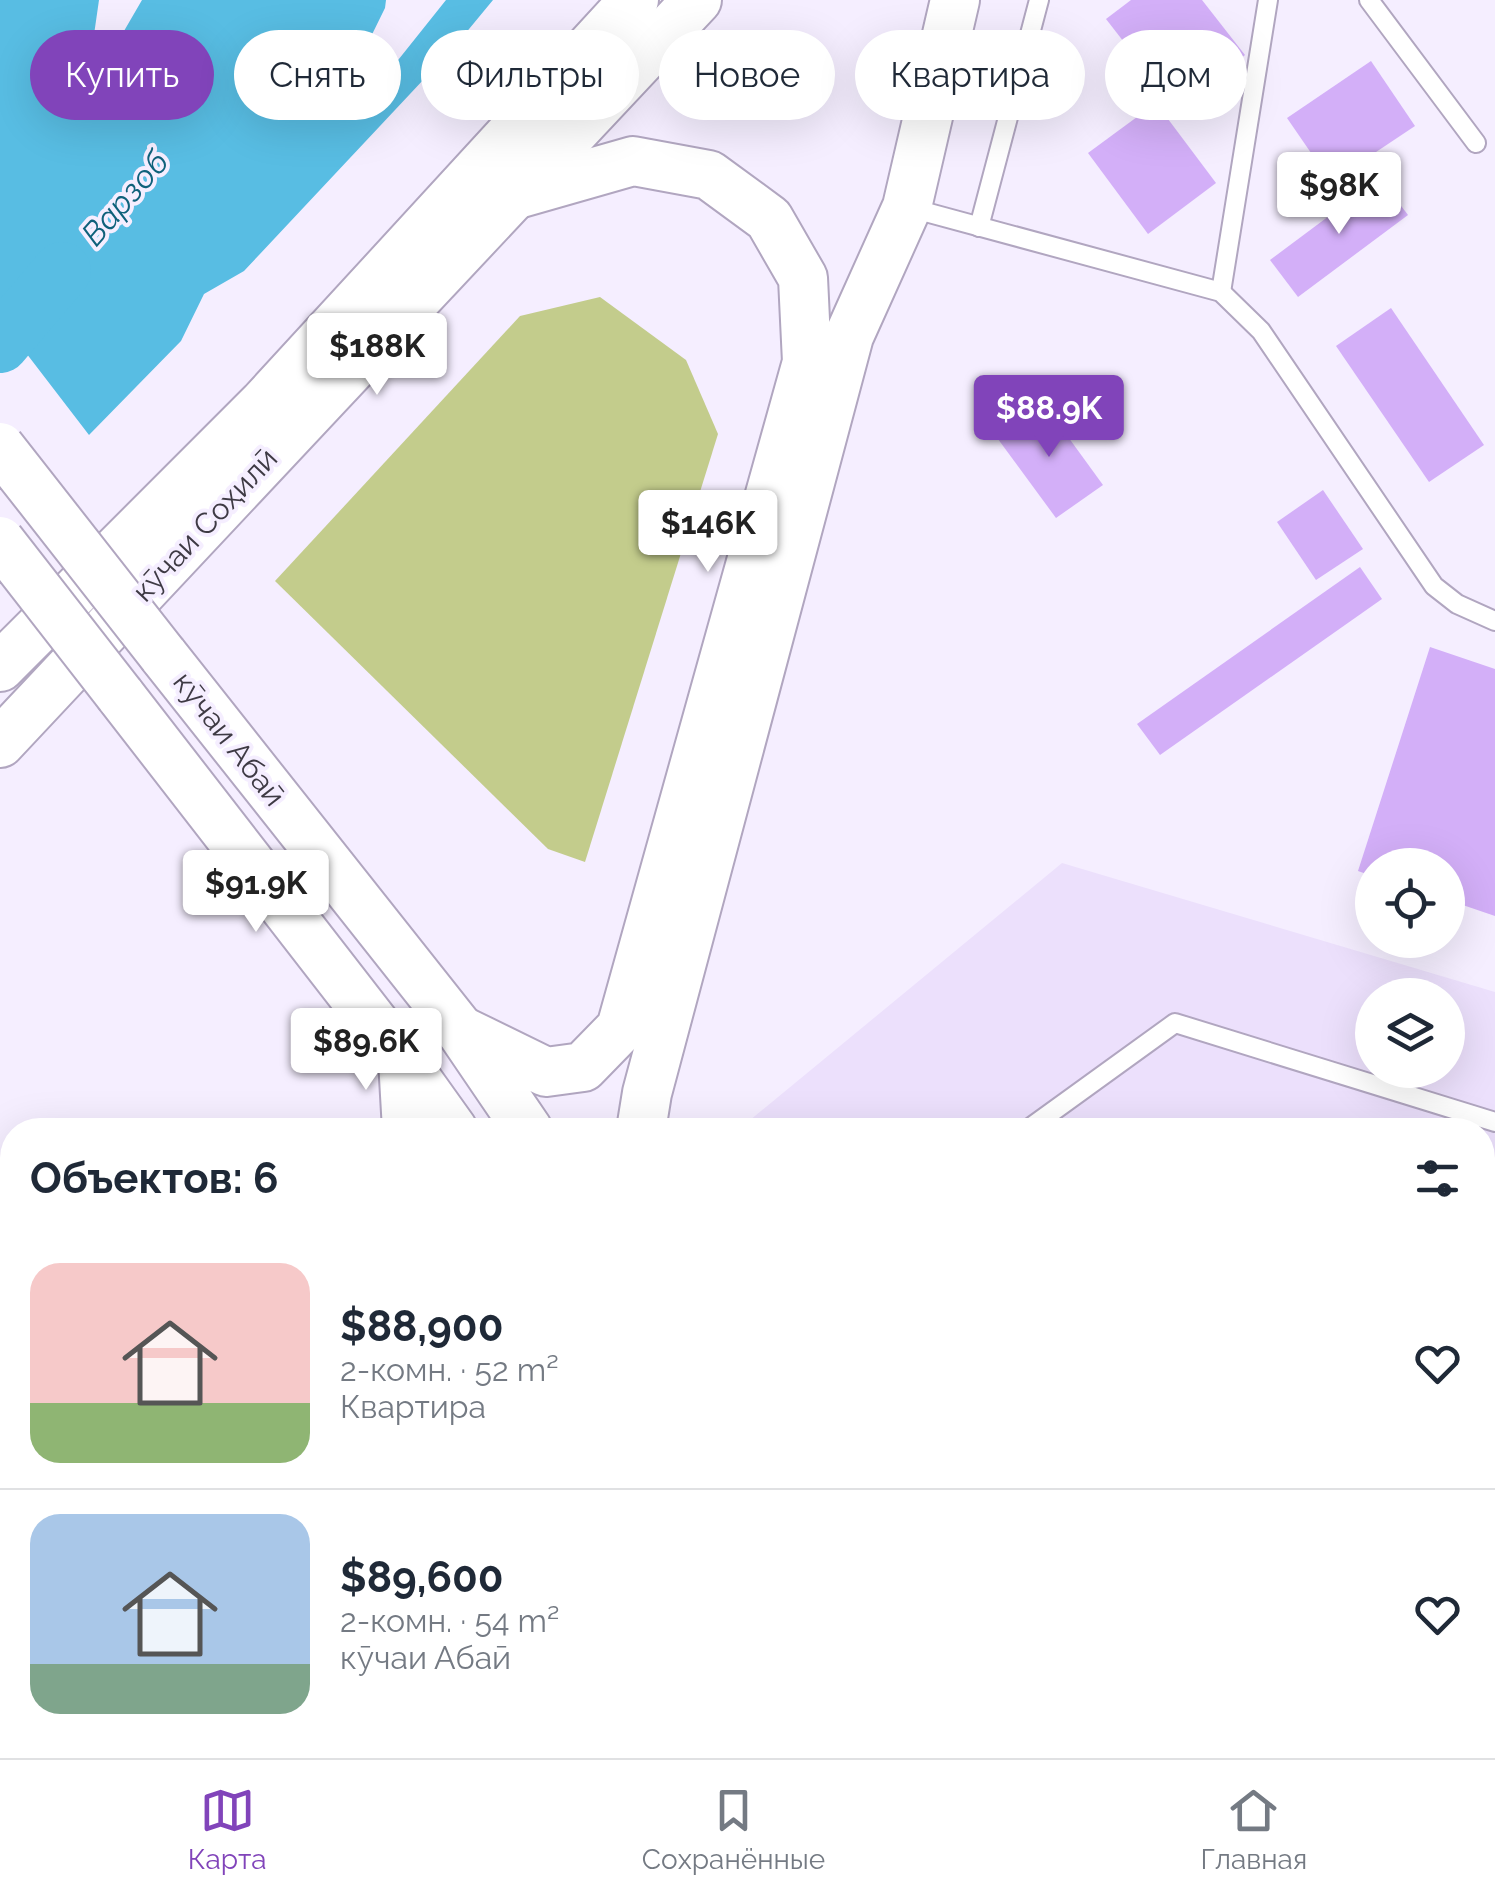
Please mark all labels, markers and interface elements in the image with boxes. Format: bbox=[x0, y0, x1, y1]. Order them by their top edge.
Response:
chip: Купить bbox=[30, 30, 214, 120]
chip: Снять bbox=[234, 30, 401, 120]
chip: Фильтры bbox=[421, 30, 639, 120]
chip: Новое bbox=[659, 30, 835, 120]
chip: Квартира bbox=[855, 30, 1085, 120]
chip: Дом bbox=[1105, 30, 1247, 120]
water label: Варзоб bbox=[74, 142, 176, 252]
pin: $98K bbox=[1280, 152, 1398, 237]
text: $98K bbox=[1299, 166, 1379, 203]
pin: $188K bbox=[307, 313, 447, 398]
text: $188K bbox=[329, 327, 425, 364]
pin: $88.9K bbox=[968, 375, 1130, 460]
text: $88.9K bbox=[996, 389, 1102, 426]
street label: кӯчаи Соҳилӣ bbox=[125, 441, 284, 608]
pin: $146K bbox=[638, 490, 778, 575]
text: $146K bbox=[660, 504, 756, 541]
street label: кӯчаи Абаӣ bbox=[166, 665, 293, 813]
map controls bbox=[1355, 848, 1465, 1088]
button: locate bbox=[1355, 848, 1465, 958]
pin: $91.9K bbox=[175, 850, 337, 935]
text: $91.9K bbox=[205, 864, 307, 901]
button: layers bbox=[1355, 978, 1465, 1088]
pin: $89.6K bbox=[285, 1008, 447, 1093]
text: $89.6K bbox=[313, 1022, 419, 1059]
icon: filters bbox=[1410, 1151, 1465, 1206]
text: Объектов: 6 bbox=[30, 1154, 278, 1203]
text: $88,900 bbox=[340, 1302, 503, 1351]
icon: home bbox=[110, 1303, 230, 1423]
icon: heart bbox=[1410, 1336, 1465, 1391]
text: 2-комн. · 52 m² bbox=[340, 1351, 559, 1388]
text: Квартира bbox=[340, 1388, 486, 1425]
text: $89,600 bbox=[340, 1553, 504, 1602]
icon: home bbox=[110, 1554, 230, 1674]
icon: heart bbox=[1410, 1587, 1465, 1642]
text: 2-комн. · 54 m² bbox=[340, 1602, 559, 1639]
text: кӯчаи Абаӣ bbox=[340, 1639, 511, 1676]
tab: Карта bbox=[188, 1783, 267, 1876]
tab: Сохранённые bbox=[642, 1783, 825, 1876]
tab: Главная bbox=[1201, 1783, 1307, 1876]

